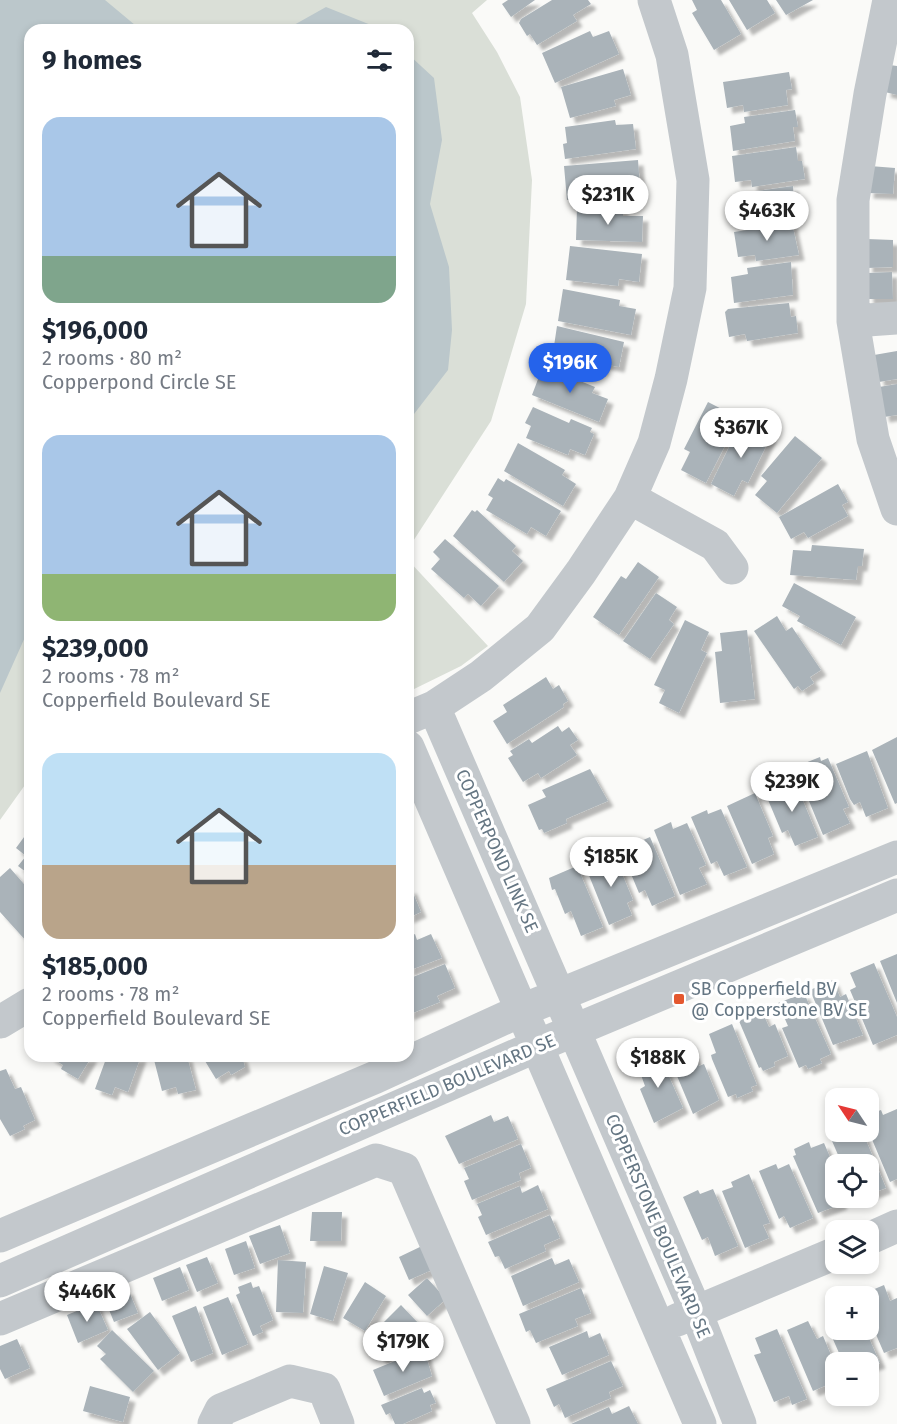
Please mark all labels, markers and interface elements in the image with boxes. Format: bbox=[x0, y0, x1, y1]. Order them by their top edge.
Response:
icon: filters bbox=[363, 44, 396, 77]
text: 9 homes bbox=[42, 45, 142, 76]
icon: home bbox=[165, 156, 273, 264]
pin: $231K bbox=[566, 175, 650, 226]
text: $231K bbox=[582, 182, 634, 206]
pin: $463K bbox=[725, 191, 809, 242]
text: $463K bbox=[739, 198, 795, 222]
text: $196,000 bbox=[42, 315, 148, 346]
pin: $196K bbox=[528, 343, 612, 394]
text: 2 rooms · 80 m² bbox=[42, 346, 182, 370]
text: $196K bbox=[543, 350, 597, 374]
text: Copperpond Circle SE bbox=[42, 370, 236, 394]
pin: $367K bbox=[699, 408, 783, 459]
text: $367K bbox=[714, 415, 768, 439]
icon: home bbox=[165, 474, 273, 582]
text: $239,000 bbox=[42, 633, 149, 664]
text: 2 rooms · 78 m² bbox=[42, 664, 179, 688]
text: Copperfield Boulevard SE bbox=[42, 688, 271, 712]
pin: $239K bbox=[750, 762, 834, 813]
street label: COPPERPOND LINK SE bbox=[451, 766, 543, 936]
text: $239K bbox=[764, 769, 820, 793]
icon: home bbox=[165, 792, 273, 900]
pin: $185K bbox=[569, 837, 653, 888]
text: $185K bbox=[584, 844, 638, 868]
text: $185,000 bbox=[42, 951, 148, 982]
place label: SB Copperfield BV @ Copperstone BV SE bbox=[691, 978, 867, 1021]
text: 2 rooms · 78 m² bbox=[42, 982, 179, 1006]
marker: SB Copperfield BV @ Copperstone BV SE bbox=[672, 992, 686, 1006]
text: Copperfield Boulevard SE bbox=[42, 1006, 271, 1030]
street label: COPPERFIELD BOULEVARD SE bbox=[335, 1029, 559, 1141]
pin: $188K bbox=[616, 1038, 700, 1089]
text: $188K bbox=[630, 1045, 686, 1069]
north arrow bbox=[825, 1088, 879, 1142]
map controls bbox=[825, 1088, 879, 1406]
street label: COPPERSTONE BOULEVARD SE bbox=[601, 1111, 715, 1341]
button: locate bbox=[825, 1154, 879, 1208]
button: layers bbox=[825, 1220, 879, 1274]
pin: $446K bbox=[45, 1272, 129, 1323]
text: $446K bbox=[58, 1279, 116, 1303]
button: + bbox=[825, 1286, 879, 1340]
pin: $179K bbox=[361, 1322, 445, 1373]
text: $179K bbox=[377, 1329, 429, 1353]
button: − bbox=[825, 1352, 879, 1406]

